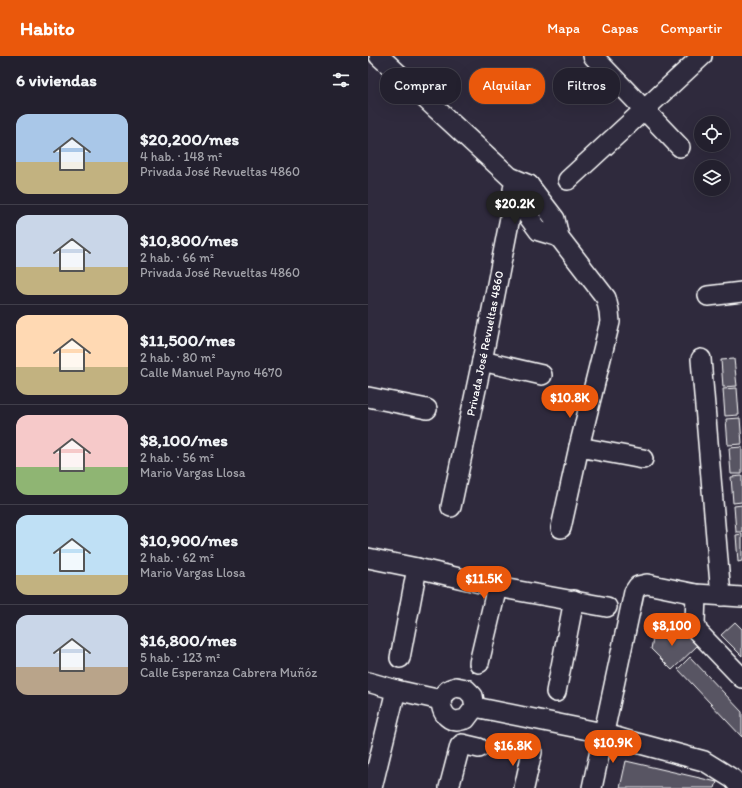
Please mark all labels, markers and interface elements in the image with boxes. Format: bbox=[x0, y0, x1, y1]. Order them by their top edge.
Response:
text: Habito bbox=[20, 17, 75, 40]
text: Mapa bbox=[547, 20, 580, 37]
text: Capas bbox=[602, 20, 639, 37]
text: Compartir bbox=[661, 20, 722, 37]
chip: Comprar bbox=[380, 68, 461, 104]
chip: Alquilar bbox=[469, 68, 545, 104]
chip: Filtros bbox=[553, 68, 620, 104]
icon: filters bbox=[330, 69, 352, 91]
text: 6 viviendas bbox=[16, 70, 97, 90]
map controls bbox=[694, 116, 730, 196]
button: locate bbox=[694, 116, 730, 152]
text: $20,200/mes bbox=[140, 129, 239, 149]
icon: home bbox=[48, 130, 96, 178]
text: 4 hab. · 148 m² bbox=[140, 149, 222, 164]
button: layers bbox=[694, 160, 730, 196]
text: Privada José Revueltas 4860 bbox=[140, 164, 300, 179]
pin: $20.2K bbox=[482, 191, 548, 225]
text: $20.2K bbox=[495, 196, 535, 211]
text: $10,800/mes bbox=[140, 230, 238, 250]
icon: home bbox=[48, 231, 96, 279]
text: 2 hab. · 66 m² bbox=[140, 250, 214, 265]
text: Privada José Revueltas 4860 bbox=[140, 265, 300, 280]
street label: Privada José Revueltas 4860 bbox=[463, 270, 506, 417]
text: $11,500/mes bbox=[140, 330, 235, 350]
icon: home bbox=[48, 331, 96, 379]
text: 2 hab. · 80 m² bbox=[140, 350, 216, 365]
text: Calle Manuel Payno 4670 bbox=[140, 365, 283, 380]
pin: $10.8K bbox=[537, 385, 603, 419]
text: $10.8K bbox=[550, 390, 590, 405]
text: $8,100/mes bbox=[140, 430, 228, 450]
icon: home bbox=[48, 431, 96, 479]
text: 2 hab. · 56 m² bbox=[140, 450, 214, 465]
text: Mario Vargas Llosa bbox=[140, 465, 246, 480]
text: $10,900/mes bbox=[140, 530, 238, 550]
icon: home bbox=[48, 531, 96, 579]
text: 2 hab. · 62 m² bbox=[140, 550, 214, 565]
text: Mario Vargas Llosa bbox=[140, 565, 246, 580]
pin: $11.5K bbox=[451, 566, 517, 600]
text: $11.5K bbox=[466, 571, 503, 586]
pin: $8,100 bbox=[639, 613, 705, 647]
text: $8,100 bbox=[653, 618, 691, 633]
text: $16,800/mes bbox=[140, 630, 237, 650]
icon: home bbox=[48, 631, 96, 679]
text: 5 hab. · 123 m² bbox=[140, 650, 220, 665]
text: Calle Esperanza Cabrera Muñóz bbox=[140, 665, 317, 680]
pin: $10.9K bbox=[580, 730, 646, 764]
pin: $16.8K bbox=[480, 733, 546, 767]
text: $10.9K bbox=[594, 735, 632, 750]
text: $16.8K bbox=[494, 738, 532, 753]

